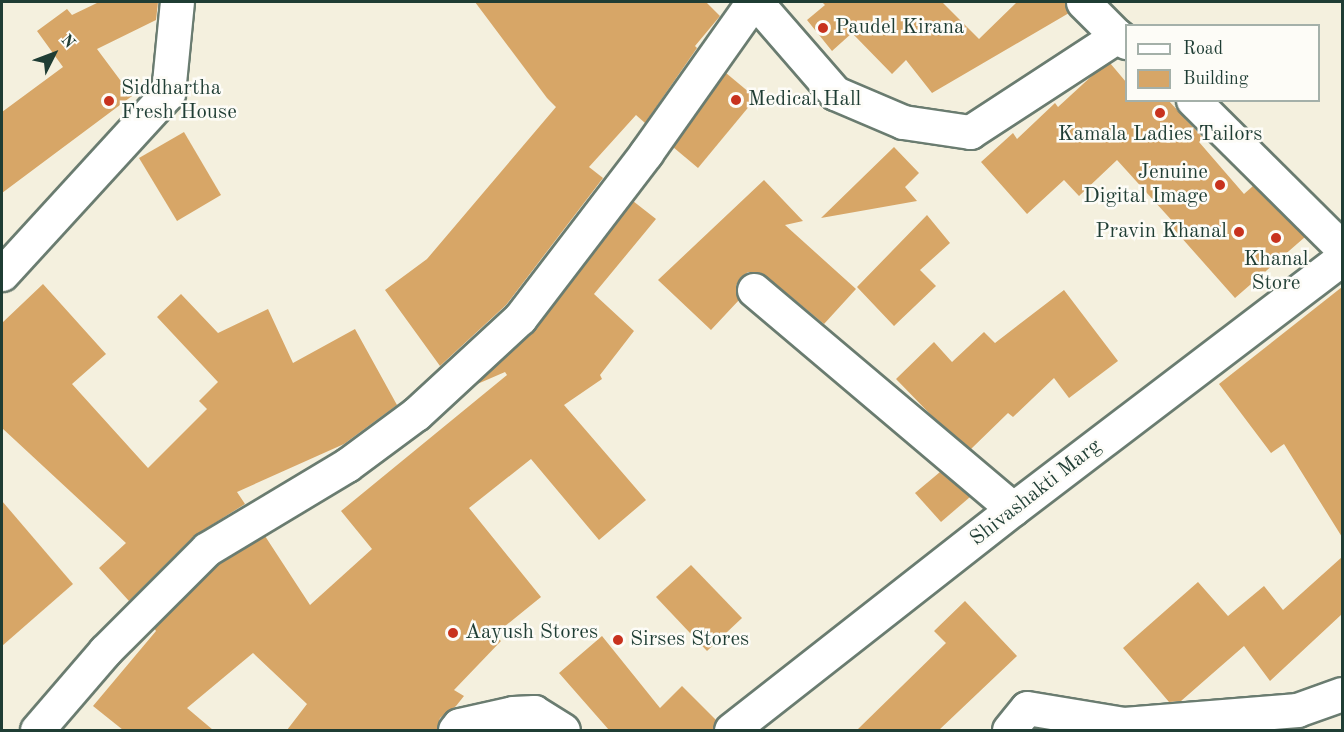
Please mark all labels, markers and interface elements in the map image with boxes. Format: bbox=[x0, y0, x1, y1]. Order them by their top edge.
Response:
place label: Paudel Kirana bbox=[835, 15, 964, 41]
marker: Paudel Kirana bbox=[816, 21, 830, 35]
north arrow bbox=[24, 24, 84, 84]
legend bbox=[1125, 24, 1320, 102]
text: N bbox=[57, 32, 77, 52]
text: Road bbox=[1183, 40, 1223, 58]
text: Building bbox=[1183, 70, 1248, 88]
place label: Siddhartha Fresh House bbox=[121, 76, 237, 126]
place label: Medical Hall bbox=[748, 87, 861, 113]
marker: Medical Hall bbox=[729, 93, 743, 107]
marker: Siddhartha Fresh House bbox=[102, 94, 116, 108]
marker: Kamala Ladies Tailors bbox=[1153, 106, 1167, 120]
place label: Kamala Ladies Tailors bbox=[1058, 122, 1262, 148]
place label: Jenuine Digital Image bbox=[1083, 160, 1208, 210]
marker: Jenuine Digital Image bbox=[1213, 178, 1227, 192]
place label: Pravin Khanal bbox=[1095, 219, 1227, 245]
marker: Pravin Khanal bbox=[1232, 225, 1246, 239]
marker: Khanal Store bbox=[1269, 231, 1283, 245]
place label: Khanal Store bbox=[1243, 247, 1309, 297]
street label: Shivashakti Marg bbox=[965, 434, 1107, 552]
place label: Aayush Stores bbox=[465, 620, 598, 646]
marker: Aayush Stores bbox=[446, 626, 460, 640]
place label: Sirses Stores bbox=[630, 627, 749, 653]
marker: Sirses Stores bbox=[611, 633, 625, 647]

